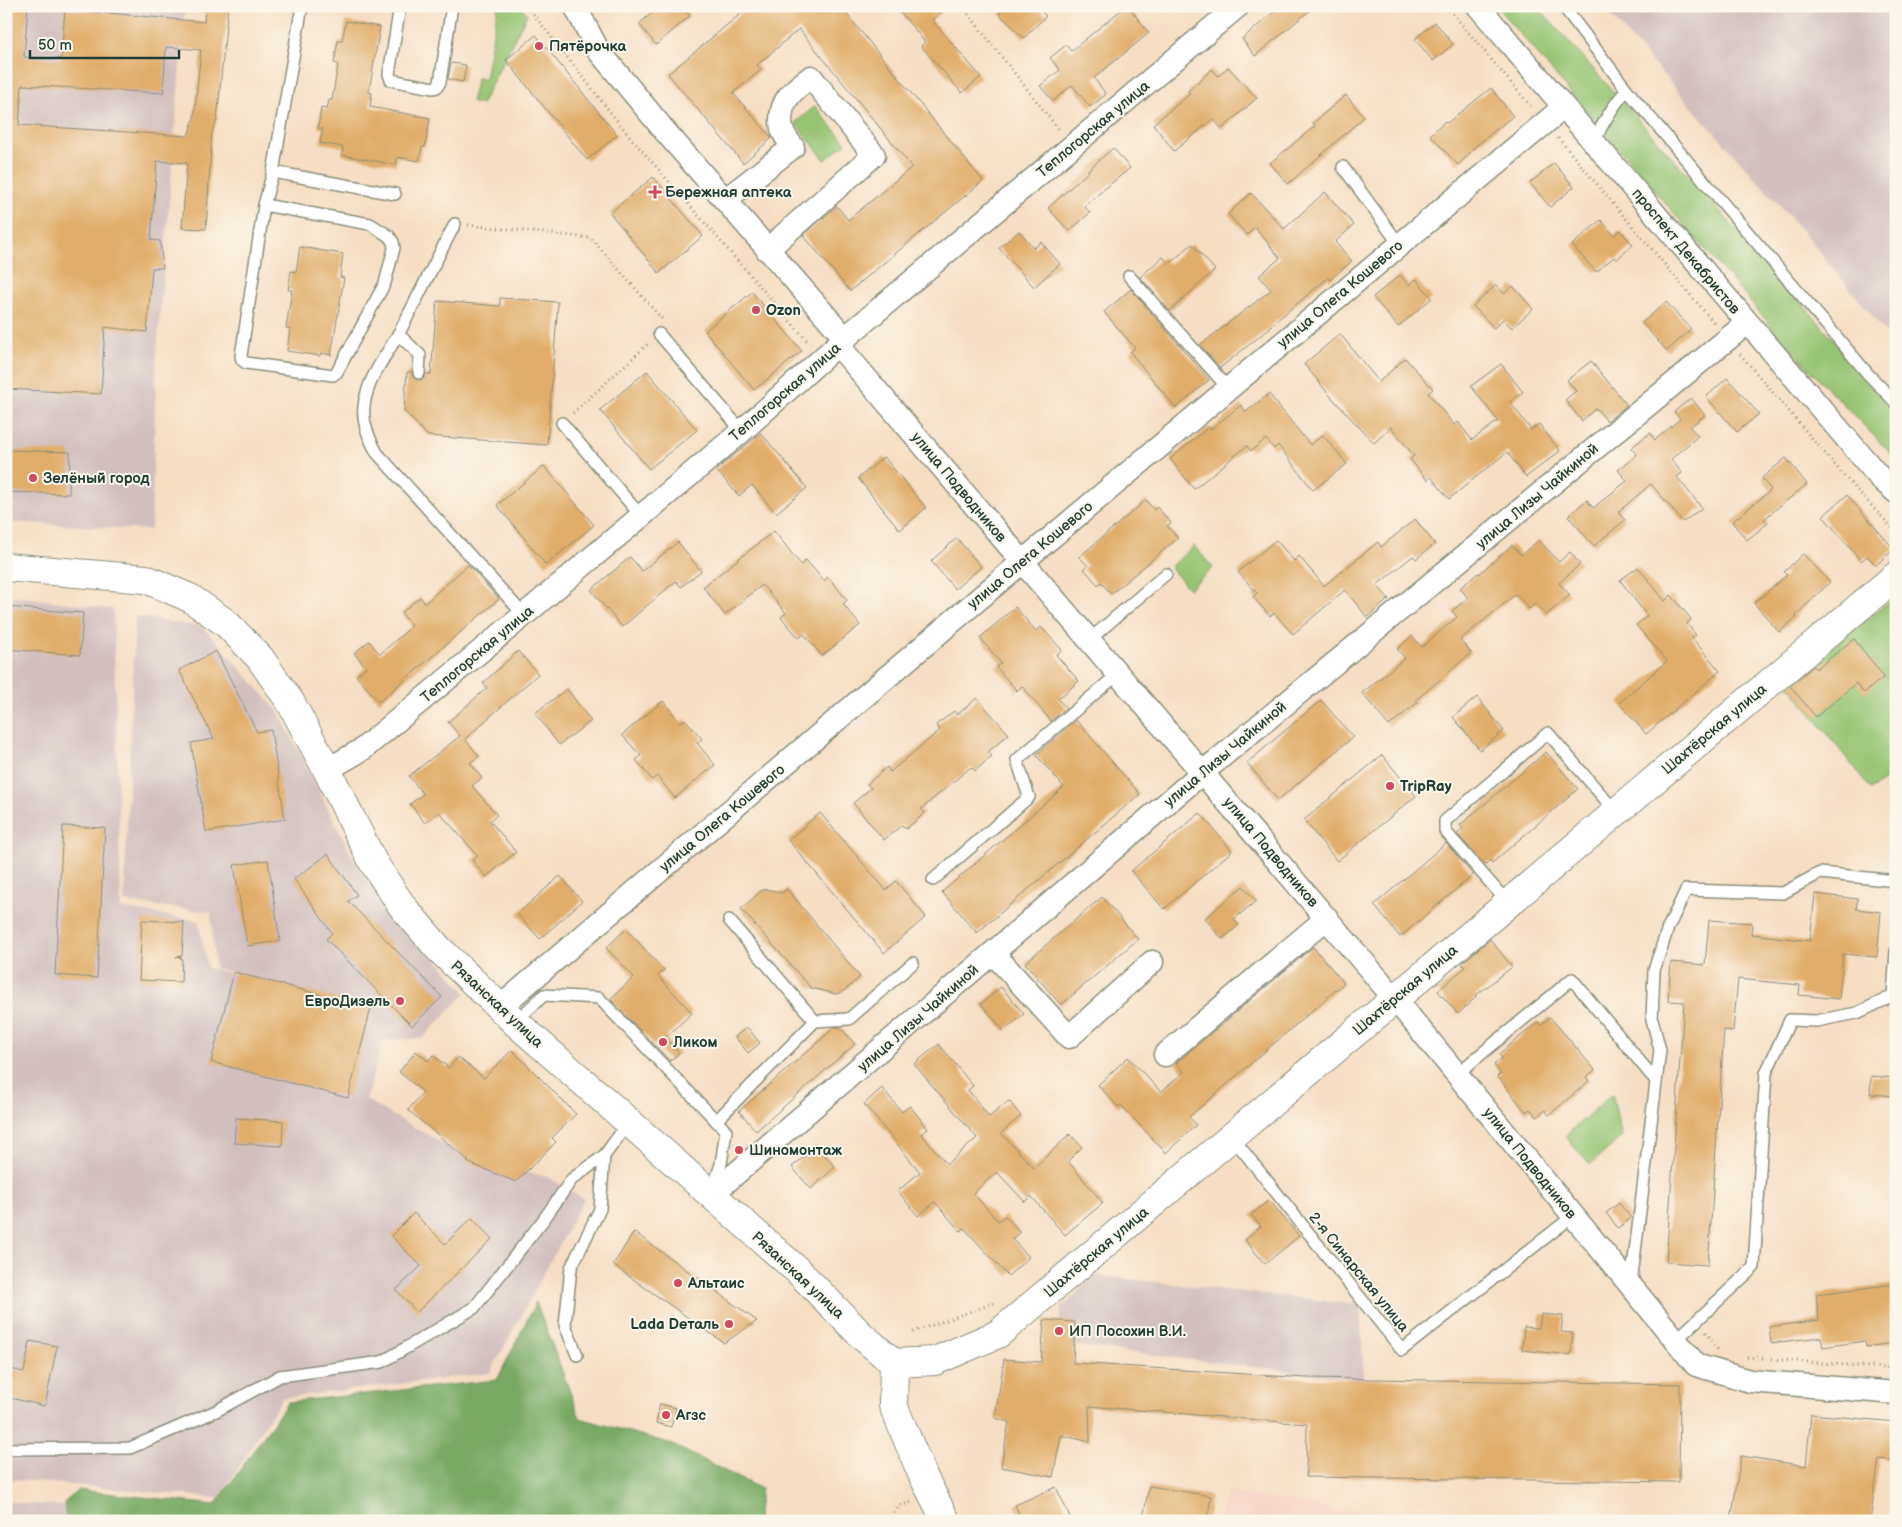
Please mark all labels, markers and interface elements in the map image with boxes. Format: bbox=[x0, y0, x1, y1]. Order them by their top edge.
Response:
scale bar bbox=[30, 28, 179, 60]
text: 50 m bbox=[38, 36, 72, 55]
place label: Пятёрочка bbox=[549, 37, 627, 56]
marker: Пятёрочка bbox=[533, 40, 545, 52]
street label: Теплогорская улица bbox=[1033, 76, 1154, 182]
place label: Бережная аптека bbox=[665, 183, 792, 202]
street label: проспект Декабристов bbox=[1627, 184, 1744, 318]
marker: Бережная аптека bbox=[649, 186, 661, 198]
street label: улица Олега Кошевого bbox=[1274, 236, 1407, 352]
place label: Ozon bbox=[766, 301, 801, 320]
marker: Ozon bbox=[750, 304, 762, 316]
street label: Теплогорская улица bbox=[726, 339, 845, 446]
street label: улица Подводников bbox=[907, 428, 1010, 546]
street label: улица Лизы Чайкиной bbox=[1472, 440, 1602, 553]
place label: Зелёный город bbox=[43, 469, 149, 488]
marker: Зелёный город bbox=[27, 472, 39, 484]
street label: улица Олега Кошевого bbox=[964, 497, 1097, 613]
street label: Теплогорская улица bbox=[417, 601, 538, 707]
street label: Шахтёрская улица bbox=[1658, 680, 1771, 779]
street label: улица Лизы Чайкиной bbox=[1160, 698, 1290, 811]
street label: улица Олега Кошевого bbox=[656, 760, 789, 876]
place label: TripRay bbox=[1400, 777, 1452, 796]
marker: TripRay bbox=[1384, 780, 1396, 792]
street label: улица Подводников bbox=[1219, 793, 1322, 911]
street label: Шахтёрская улица bbox=[1349, 941, 1462, 1040]
street label: Рязанская улица bbox=[446, 956, 547, 1052]
street label: улица Лизы Чайкиной bbox=[854, 961, 983, 1076]
place label: ЕвроДизель bbox=[305, 992, 390, 1011]
marker: ЕвроДизель bbox=[394, 995, 406, 1007]
place label: Ликом bbox=[672, 1033, 717, 1052]
marker: Ликом bbox=[657, 1036, 669, 1048]
street label: улица Подводников bbox=[1479, 1104, 1580, 1223]
place label: Шиномонтаж bbox=[749, 1141, 842, 1160]
marker: Шиномонтаж bbox=[733, 1144, 745, 1156]
street label: Шахтёрская улица bbox=[1040, 1203, 1153, 1302]
street label: 2-я Синарская улица bbox=[1304, 1208, 1413, 1336]
street label: Рязанская улица bbox=[747, 1227, 848, 1323]
place label: Альтаис bbox=[687, 1274, 745, 1293]
marker: Альтаис bbox=[672, 1277, 684, 1289]
place label: Lada Dеталь bbox=[630, 1315, 719, 1334]
marker: Lada Dеталь bbox=[723, 1318, 735, 1330]
place label: ИП Посохин В.И. bbox=[1069, 1322, 1186, 1341]
marker: ИП Посохин В.И. bbox=[1053, 1325, 1065, 1337]
place label: Агзс bbox=[675, 1406, 706, 1425]
marker: Агзс bbox=[660, 1409, 672, 1421]

